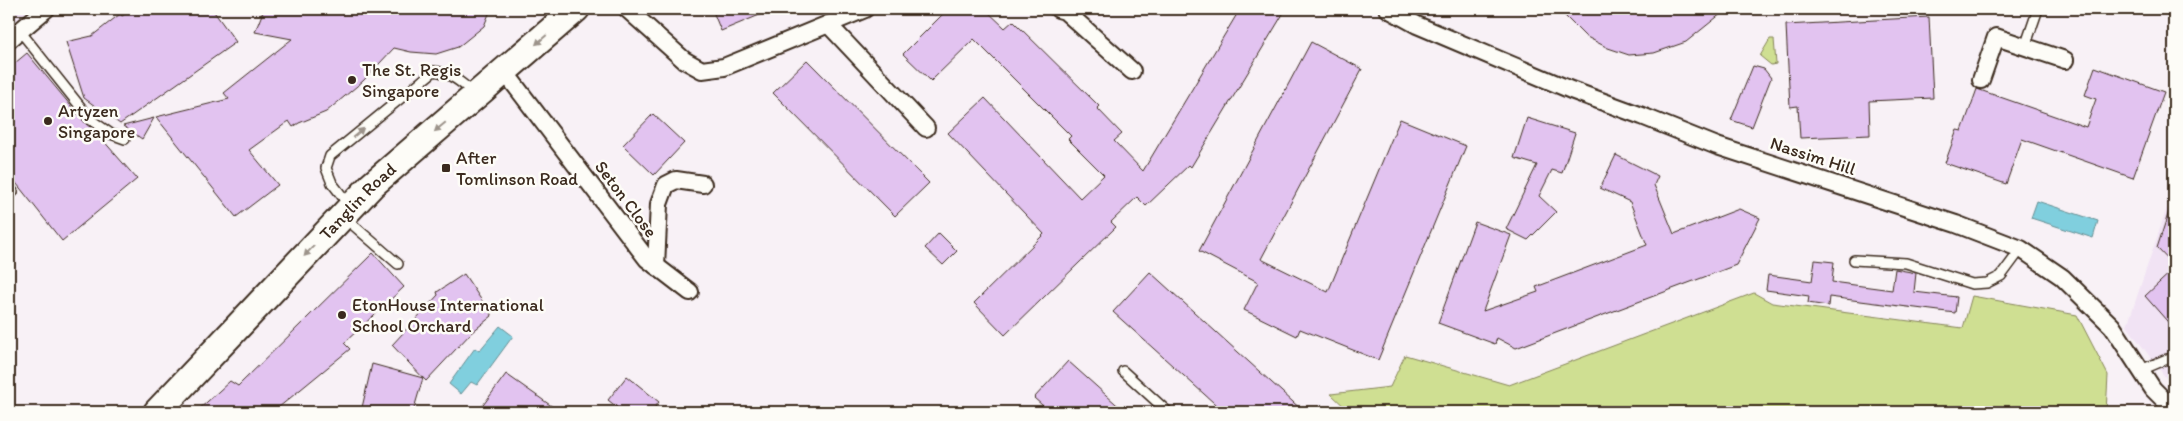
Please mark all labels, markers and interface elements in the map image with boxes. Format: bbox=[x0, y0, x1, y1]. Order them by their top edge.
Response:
one-way arrow bbox=[535, 34, 547, 46]
place label: The St. Regis Singapore bbox=[362, 59, 461, 102]
marker: The St. Regis Singapore bbox=[346, 74, 358, 86]
place label: Artyzen Singapore bbox=[58, 100, 135, 143]
marker: Artyzen Singapore bbox=[42, 115, 54, 127]
one-way arrow bbox=[433, 122, 446, 133]
one-way arrow bbox=[352, 127, 365, 138]
street label: Nassim Hill bbox=[1767, 132, 1859, 180]
place label: After Tomlinson Road bbox=[456, 147, 578, 190]
street label: Seton Close bbox=[590, 156, 662, 242]
street label: Tanglin Road bbox=[315, 158, 401, 245]
marker: After Tomlinson Road bbox=[440, 162, 452, 174]
one-way arrow bbox=[303, 245, 315, 257]
place label: EtonHouse International School Orchard bbox=[352, 294, 544, 337]
marker: EtonHouse International School Orchard bbox=[336, 309, 348, 321]

